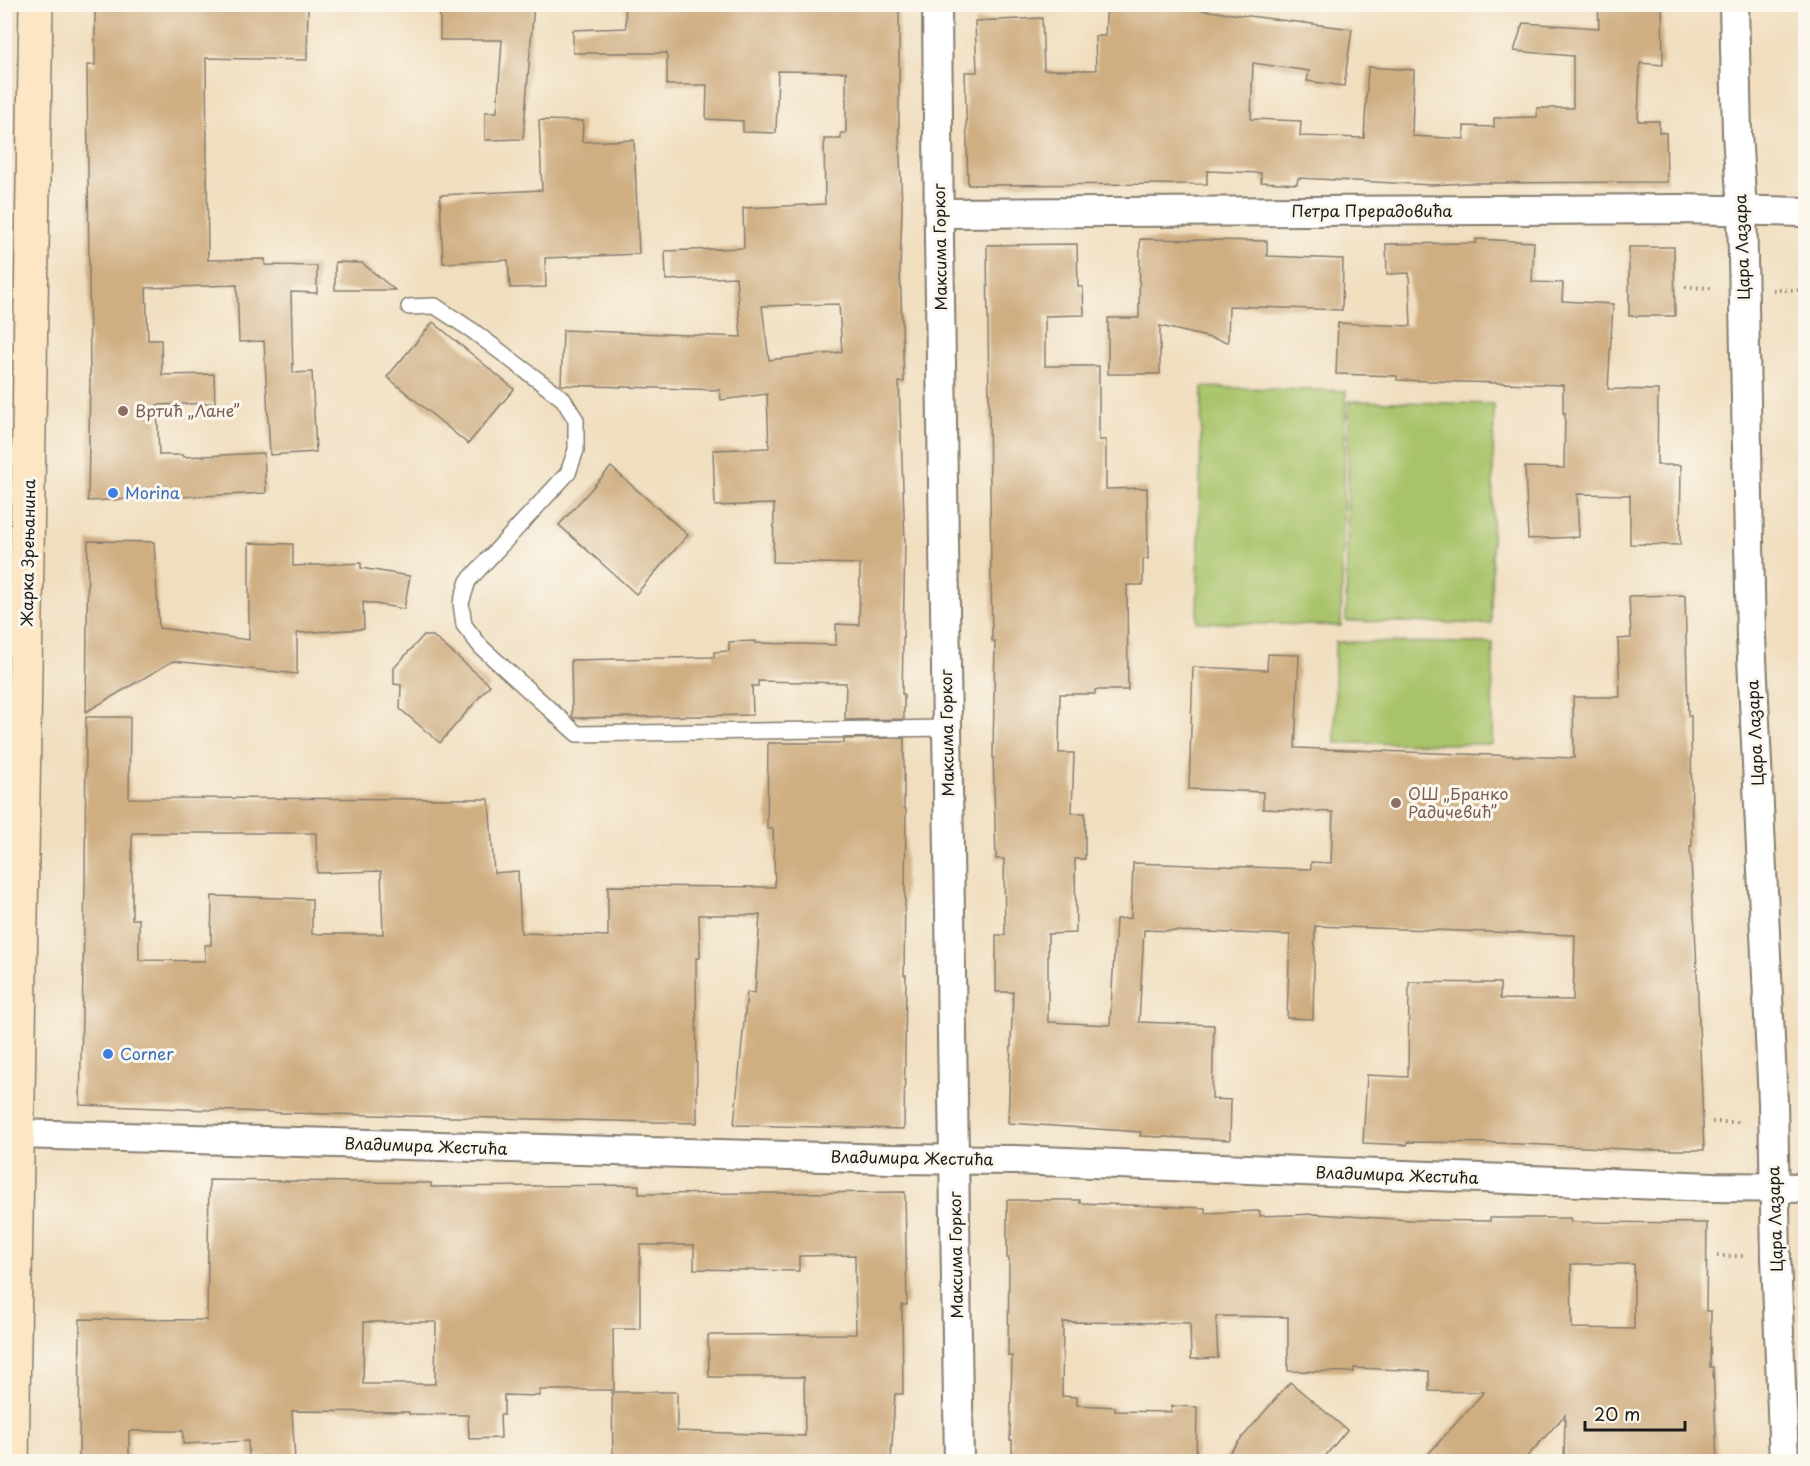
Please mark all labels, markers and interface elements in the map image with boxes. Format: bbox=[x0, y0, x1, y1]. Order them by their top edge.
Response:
street label: Максима Горког bbox=[926, 182, 952, 311]
street label: Цара Лазара bbox=[1727, 194, 1755, 300]
street label: Петра Прерадовића bbox=[1292, 198, 1452, 222]
place label: Вртић „Лане” bbox=[135, 398, 240, 422]
marker: Вртић „Лане” bbox=[116, 404, 130, 418]
street label: Жарка Зрењанина bbox=[14, 479, 40, 627]
place label: Morina bbox=[125, 480, 180, 504]
marker: Morina bbox=[106, 486, 120, 500]
street label: Максима Горког bbox=[933, 668, 959, 797]
street label: Цара Лазара bbox=[1739, 680, 1769, 787]
place label: ОШ „Бранко Радичевић” bbox=[1408, 781, 1508, 823]
marker: ОШ „Бранко Радичевић” bbox=[1389, 796, 1403, 810]
place label: Corner bbox=[120, 1041, 174, 1065]
marker: Corner bbox=[101, 1047, 115, 1061]
street label: Владимира Жестића bbox=[344, 1130, 508, 1160]
street label: Владимира Жестића bbox=[830, 1144, 994, 1170]
street label: Владимира Жестића bbox=[1315, 1159, 1479, 1189]
street label: Цара Лазара bbox=[1760, 1166, 1788, 1272]
street label: Максима Горког bbox=[942, 1190, 968, 1319]
scale bar bbox=[1585, 1394, 1686, 1432]
text: 20 m bbox=[1594, 1400, 1640, 1427]

